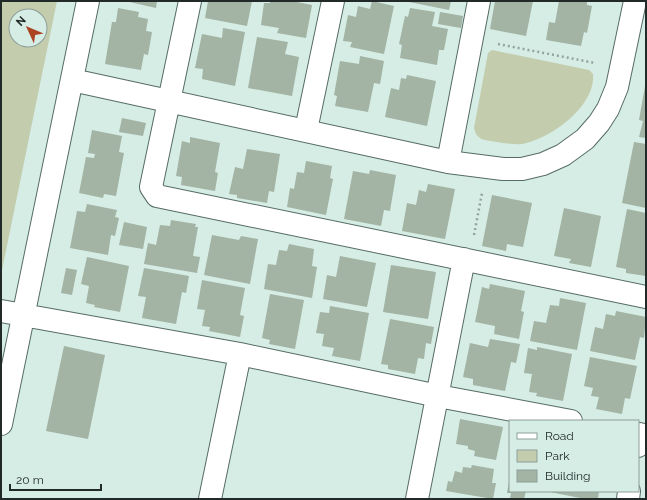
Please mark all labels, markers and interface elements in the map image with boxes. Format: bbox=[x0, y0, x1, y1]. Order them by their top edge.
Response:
north arrow bbox=[8, 8, 48, 48]
text: N bbox=[14, 14, 29, 29]
legend bbox=[509, 420, 639, 492]
text: Road bbox=[545, 429, 574, 443]
text: Park bbox=[545, 449, 570, 463]
scale bar bbox=[10, 466, 101, 492]
text: Building bbox=[545, 469, 591, 483]
text: 20 m bbox=[16, 473, 44, 487]

